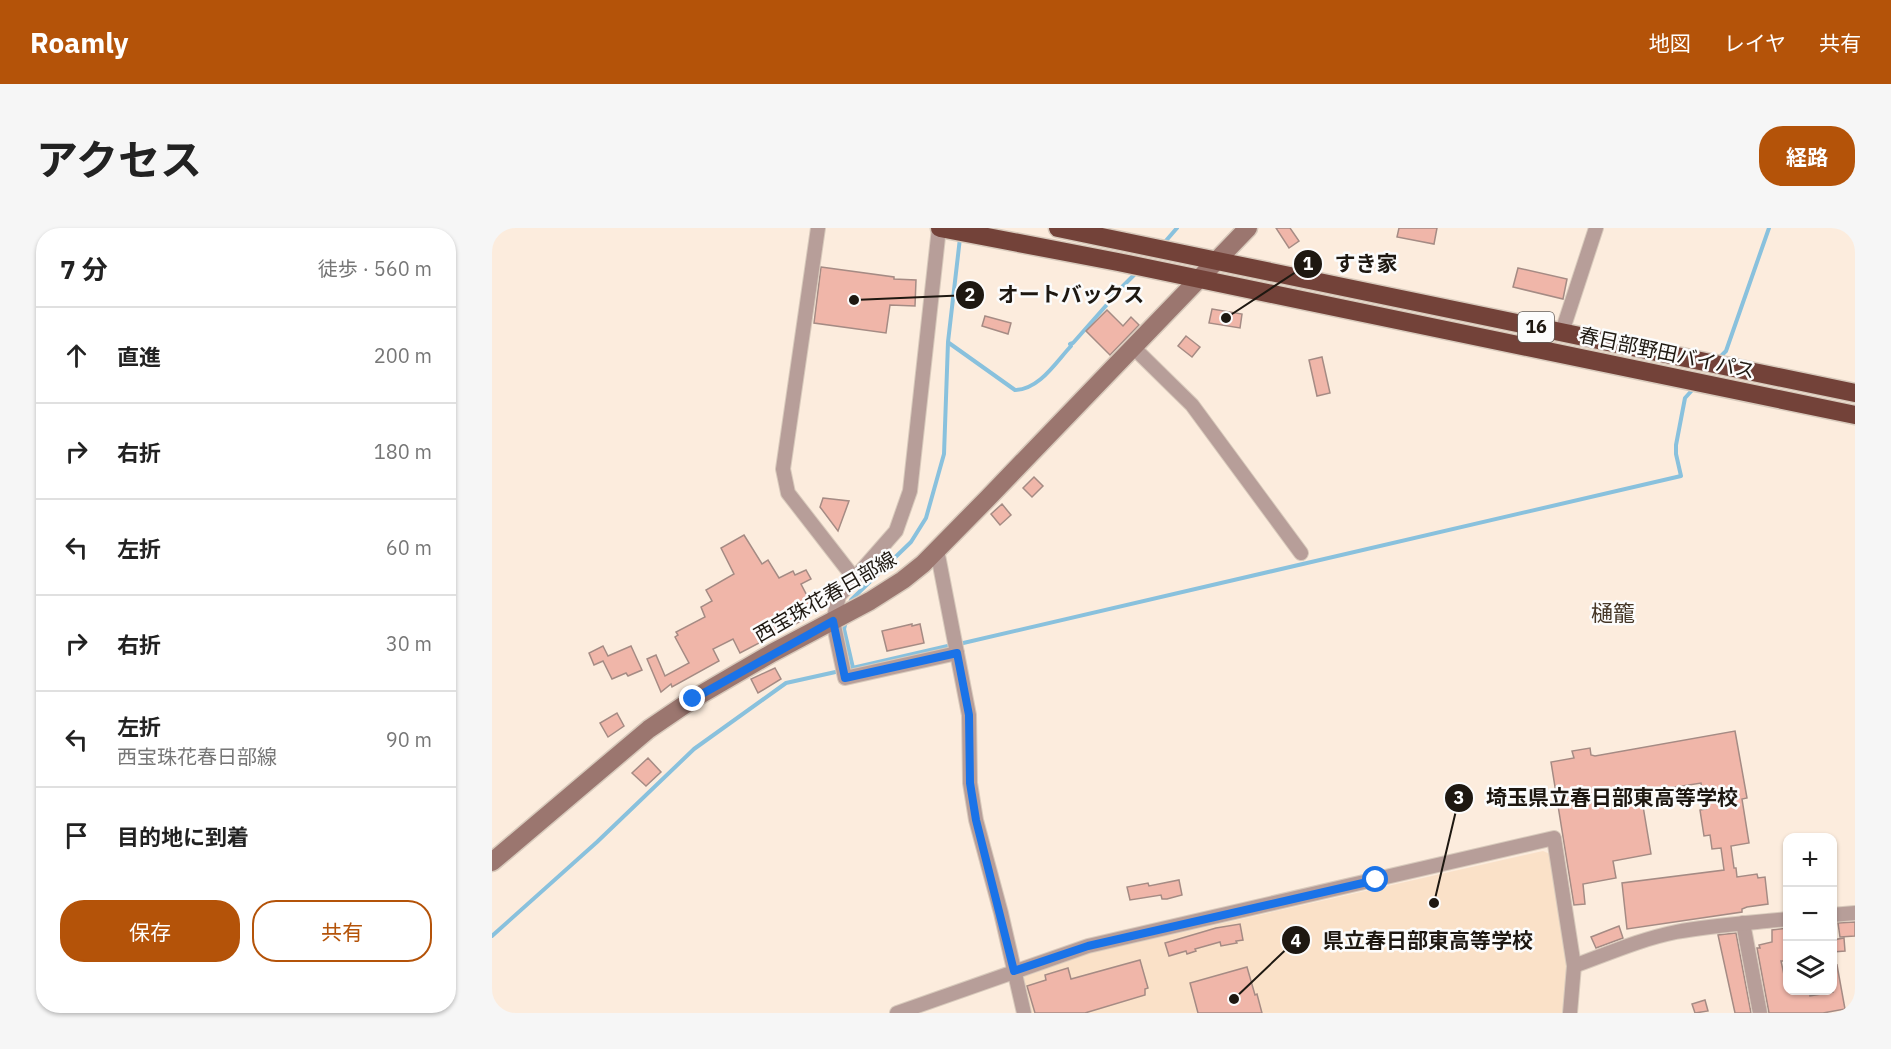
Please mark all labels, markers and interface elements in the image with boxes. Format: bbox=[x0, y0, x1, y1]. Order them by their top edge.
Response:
text: Roamly bbox=[30, 24, 128, 61]
text: 地図 bbox=[1649, 29, 1691, 57]
text: レイヤ bbox=[1724, 29, 1786, 57]
text: 共有 bbox=[1819, 29, 1861, 57]
button: 経路 bbox=[1759, 126, 1855, 186]
text: アクセス bbox=[36, 132, 202, 187]
callout: すき家 bbox=[1293, 244, 1410, 283]
text: すき家 bbox=[1335, 249, 1398, 277]
text: 7 分 bbox=[60, 252, 108, 286]
text: 1 bbox=[1303, 252, 1314, 275]
text: 徒歩 · 560 m bbox=[318, 255, 432, 282]
callout: オートバックス bbox=[955, 275, 1156, 314]
text: オートバックス bbox=[998, 280, 1144, 308]
text: 2 bbox=[965, 283, 975, 306]
road number: 16 bbox=[1518, 312, 1554, 342]
street label: 春日部野田バイパス bbox=[1576, 321, 1758, 384]
icon: ahead bbox=[60, 339, 93, 372]
text: 直進 bbox=[117, 342, 161, 371]
text: 200 m bbox=[374, 342, 432, 369]
icon: right bbox=[60, 435, 93, 468]
text: 右折 bbox=[117, 438, 161, 467]
text: 180 m bbox=[374, 438, 432, 465]
icon: left bbox=[60, 531, 93, 564]
text: 左折 bbox=[117, 534, 161, 563]
text: 60 m bbox=[386, 534, 432, 561]
street label: 西宝珠花春日部線 bbox=[749, 545, 901, 648]
district label: 樋籠 bbox=[1591, 598, 1635, 627]
icon: right bbox=[60, 627, 93, 660]
text: 右折 bbox=[117, 630, 161, 659]
text: 30 m bbox=[386, 630, 432, 657]
route end bbox=[679, 685, 705, 711]
text: 左折 bbox=[117, 712, 161, 741]
icon: left bbox=[60, 723, 93, 756]
text: 90 m bbox=[386, 726, 432, 753]
text: 西宝珠花春日部線 bbox=[117, 743, 277, 770]
callout: 埼玉県立春日部東高等学校 bbox=[1444, 778, 1750, 817]
text: 埼玉県立春日部東高等学校 bbox=[1486, 783, 1738, 811]
text: 3 bbox=[1454, 786, 1464, 809]
icon: arrive bbox=[60, 819, 93, 852]
text: 目的地に到着 bbox=[117, 822, 249, 851]
map controls bbox=[1783, 833, 1837, 995]
button: + bbox=[1783, 833, 1837, 887]
route start bbox=[1362, 866, 1388, 892]
button: − bbox=[1783, 887, 1837, 941]
button: 保存 bbox=[60, 900, 240, 962]
button: 共有 bbox=[252, 900, 432, 962]
callout: 県立春日部東高等学校 bbox=[1281, 921, 1545, 960]
text: 県立春日部東高等学校 bbox=[1323, 926, 1533, 954]
text: 4 bbox=[1291, 929, 1302, 952]
button: layers bbox=[1783, 941, 1837, 995]

